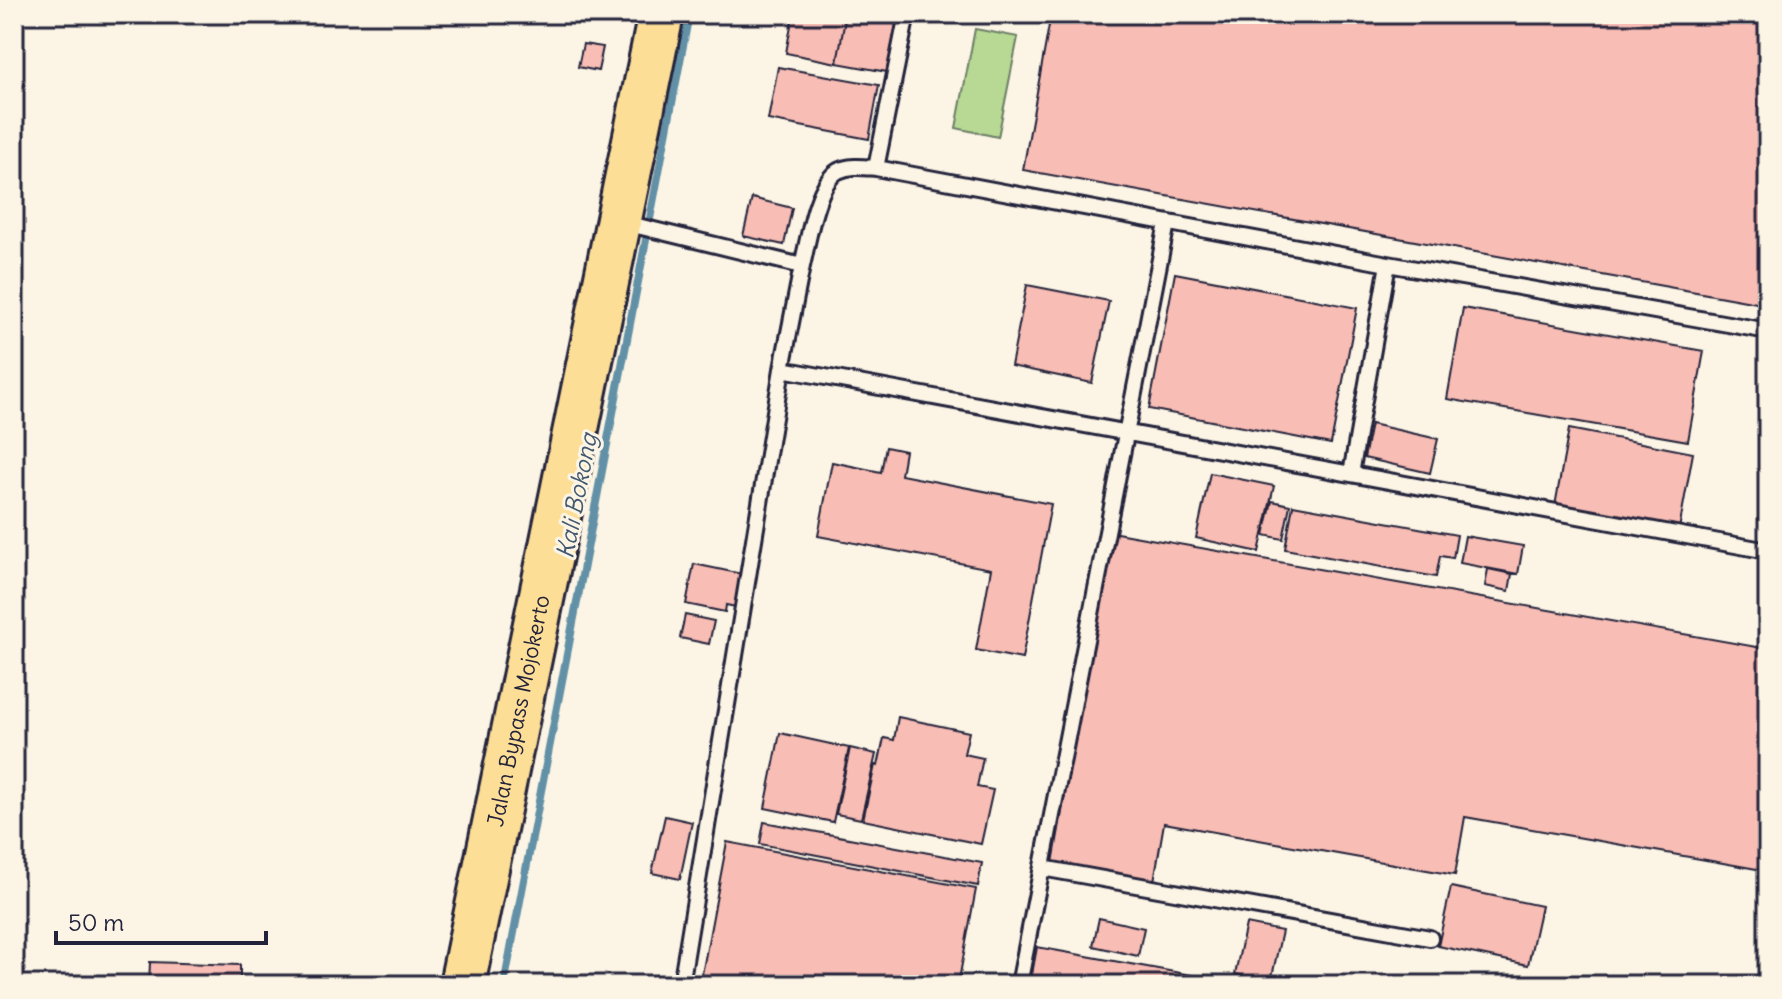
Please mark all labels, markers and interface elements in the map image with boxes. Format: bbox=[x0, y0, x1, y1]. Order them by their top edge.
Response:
water label: Kali Bokong bbox=[549, 429, 603, 561]
street label: Jalan Bypass Mojokerto bbox=[481, 593, 556, 829]
scale bar bbox=[56, 895, 266, 945]
text: 50 m bbox=[68, 907, 124, 937]

